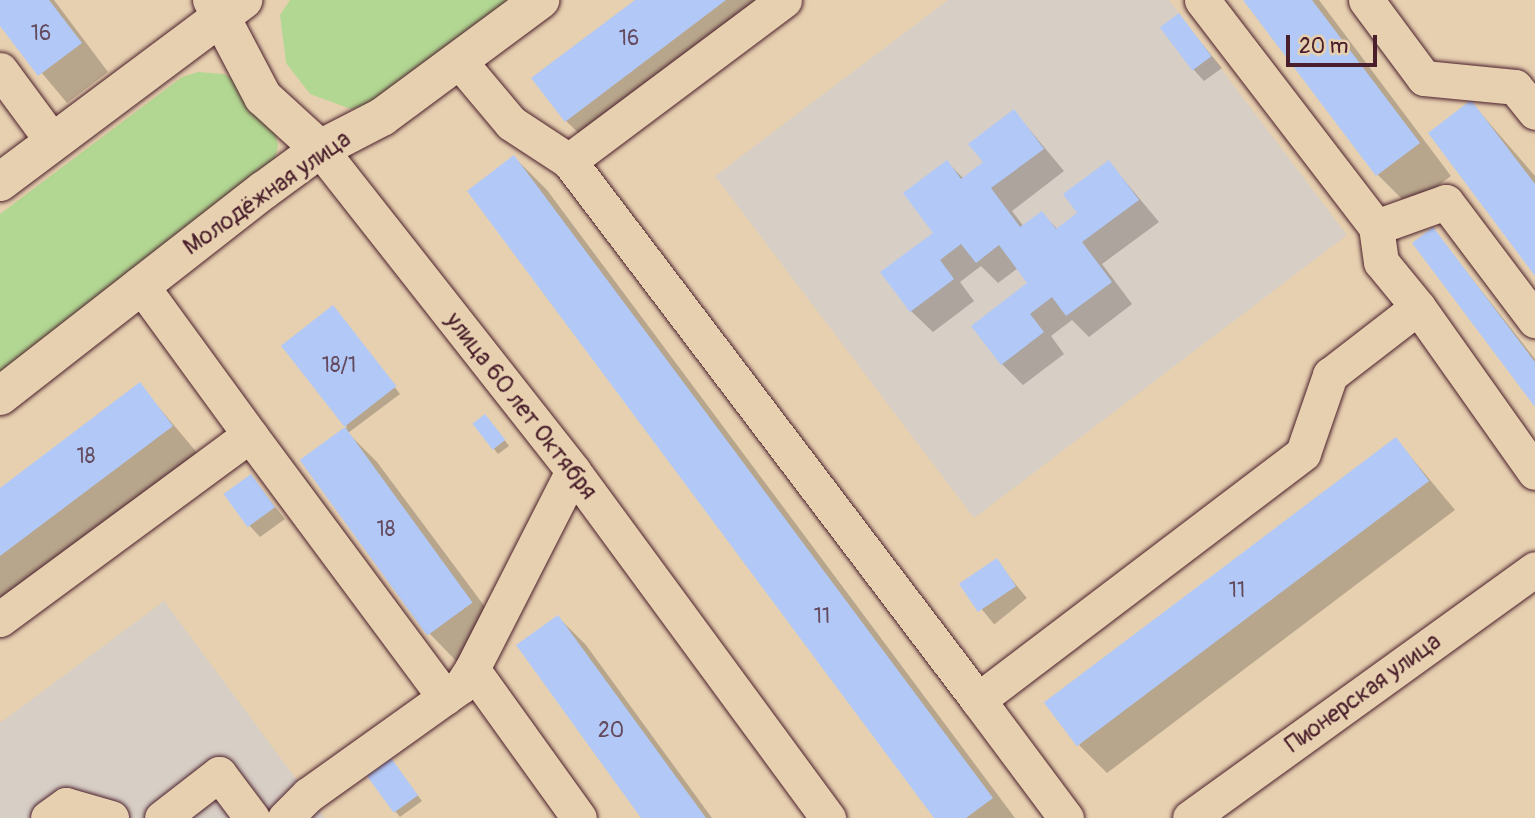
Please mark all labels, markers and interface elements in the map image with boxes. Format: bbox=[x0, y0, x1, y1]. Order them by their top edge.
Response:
house number: 16 bbox=[31, 21, 51, 47]
scale bar bbox=[1290, 21, 1381, 65]
house number: 16 bbox=[619, 26, 639, 52]
text: 20 m bbox=[1299, 33, 1348, 60]
street label: Молодёжная улица bbox=[178, 124, 356, 262]
street label: улица 60 лет Октября bbox=[439, 307, 603, 505]
house number: 18/1 bbox=[322, 353, 356, 379]
house number: 18 bbox=[77, 444, 95, 470]
house number: 18 bbox=[377, 517, 395, 543]
house number: 11 bbox=[1229, 578, 1245, 604]
house number: 11 bbox=[814, 604, 830, 630]
street label: Пионерская улица bbox=[1280, 627, 1446, 759]
house number: 20 bbox=[598, 718, 624, 744]

